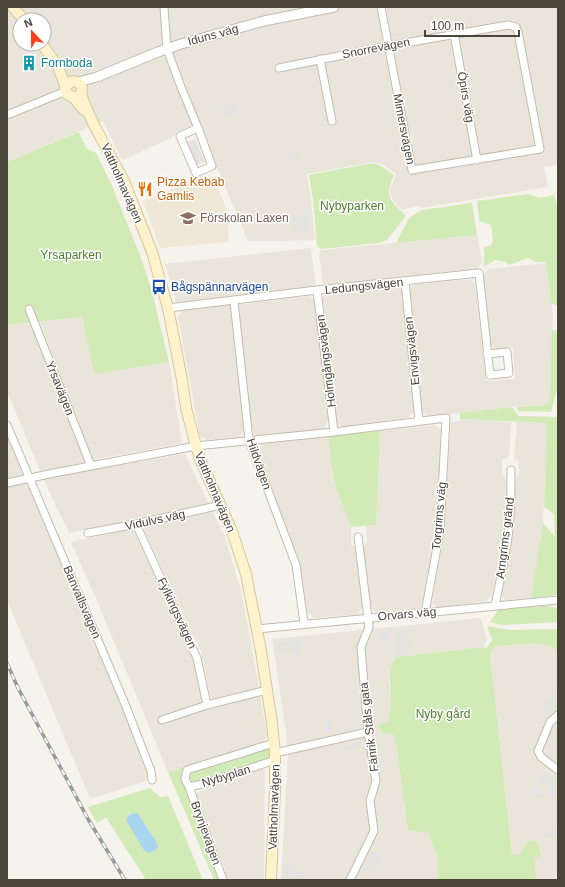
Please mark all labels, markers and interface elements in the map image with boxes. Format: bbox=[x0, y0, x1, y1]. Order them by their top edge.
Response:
north arrow bbox=[12, 12, 52, 52]
scale bar bbox=[425, 12, 519, 38]
text: N bbox=[22, 16, 34, 30]
text: 100 m bbox=[431, 19, 464, 33]
street label: Iduns väg bbox=[186, 22, 240, 48]
street label: Snorrevägen bbox=[341, 35, 411, 61]
building icon: Fornboda bbox=[20, 54, 38, 72]
place label: Fornboda bbox=[41, 56, 93, 70]
street label: Öpirs väg bbox=[455, 70, 477, 124]
street label: Mimersvägen bbox=[390, 92, 418, 166]
street label: Vattholmavägen bbox=[98, 141, 146, 225]
place label: Pizza Kebab Gamlis bbox=[157, 175, 225, 203]
restaurant icon: Pizza Kebab Gamlis bbox=[136, 180, 154, 198]
park label: Nybyparken bbox=[320, 199, 384, 213]
school or university icon: Förskolan Laxen bbox=[179, 209, 197, 227]
place label: Förskolan Laxen bbox=[200, 211, 289, 225]
park label: Yrsaparken bbox=[40, 248, 102, 262]
street label: Ledungsvägen bbox=[324, 275, 404, 297]
bus stop icon: Bågspännarvägen bbox=[150, 278, 168, 296]
place label: Bågspännarvägen bbox=[171, 280, 268, 294]
street label: Holmgångsvägen bbox=[313, 314, 339, 408]
street label: Envigsvägen bbox=[401, 316, 423, 386]
street label: Yrsavägen bbox=[43, 359, 77, 417]
street label: Hildvägen bbox=[244, 436, 274, 492]
street label: Vattholmavägen bbox=[192, 450, 238, 534]
street label: Torgrims väg bbox=[429, 481, 449, 551]
street label: Arngrims gränd bbox=[493, 496, 517, 580]
street label: Vidulvs väg bbox=[124, 507, 186, 533]
street label: Banvallsvägen bbox=[60, 563, 104, 641]
street label: Fylkingsvägen bbox=[154, 575, 200, 651]
street label: Orvars väg bbox=[377, 604, 437, 624]
street label: Fänrik Ståls gata bbox=[357, 681, 381, 773]
park label: Nyby gård bbox=[416, 707, 470, 721]
street label: Nybyplan bbox=[200, 762, 252, 790]
street label: Vattholmavägen bbox=[266, 764, 282, 850]
street label: Brynjevägen bbox=[188, 799, 224, 867]

